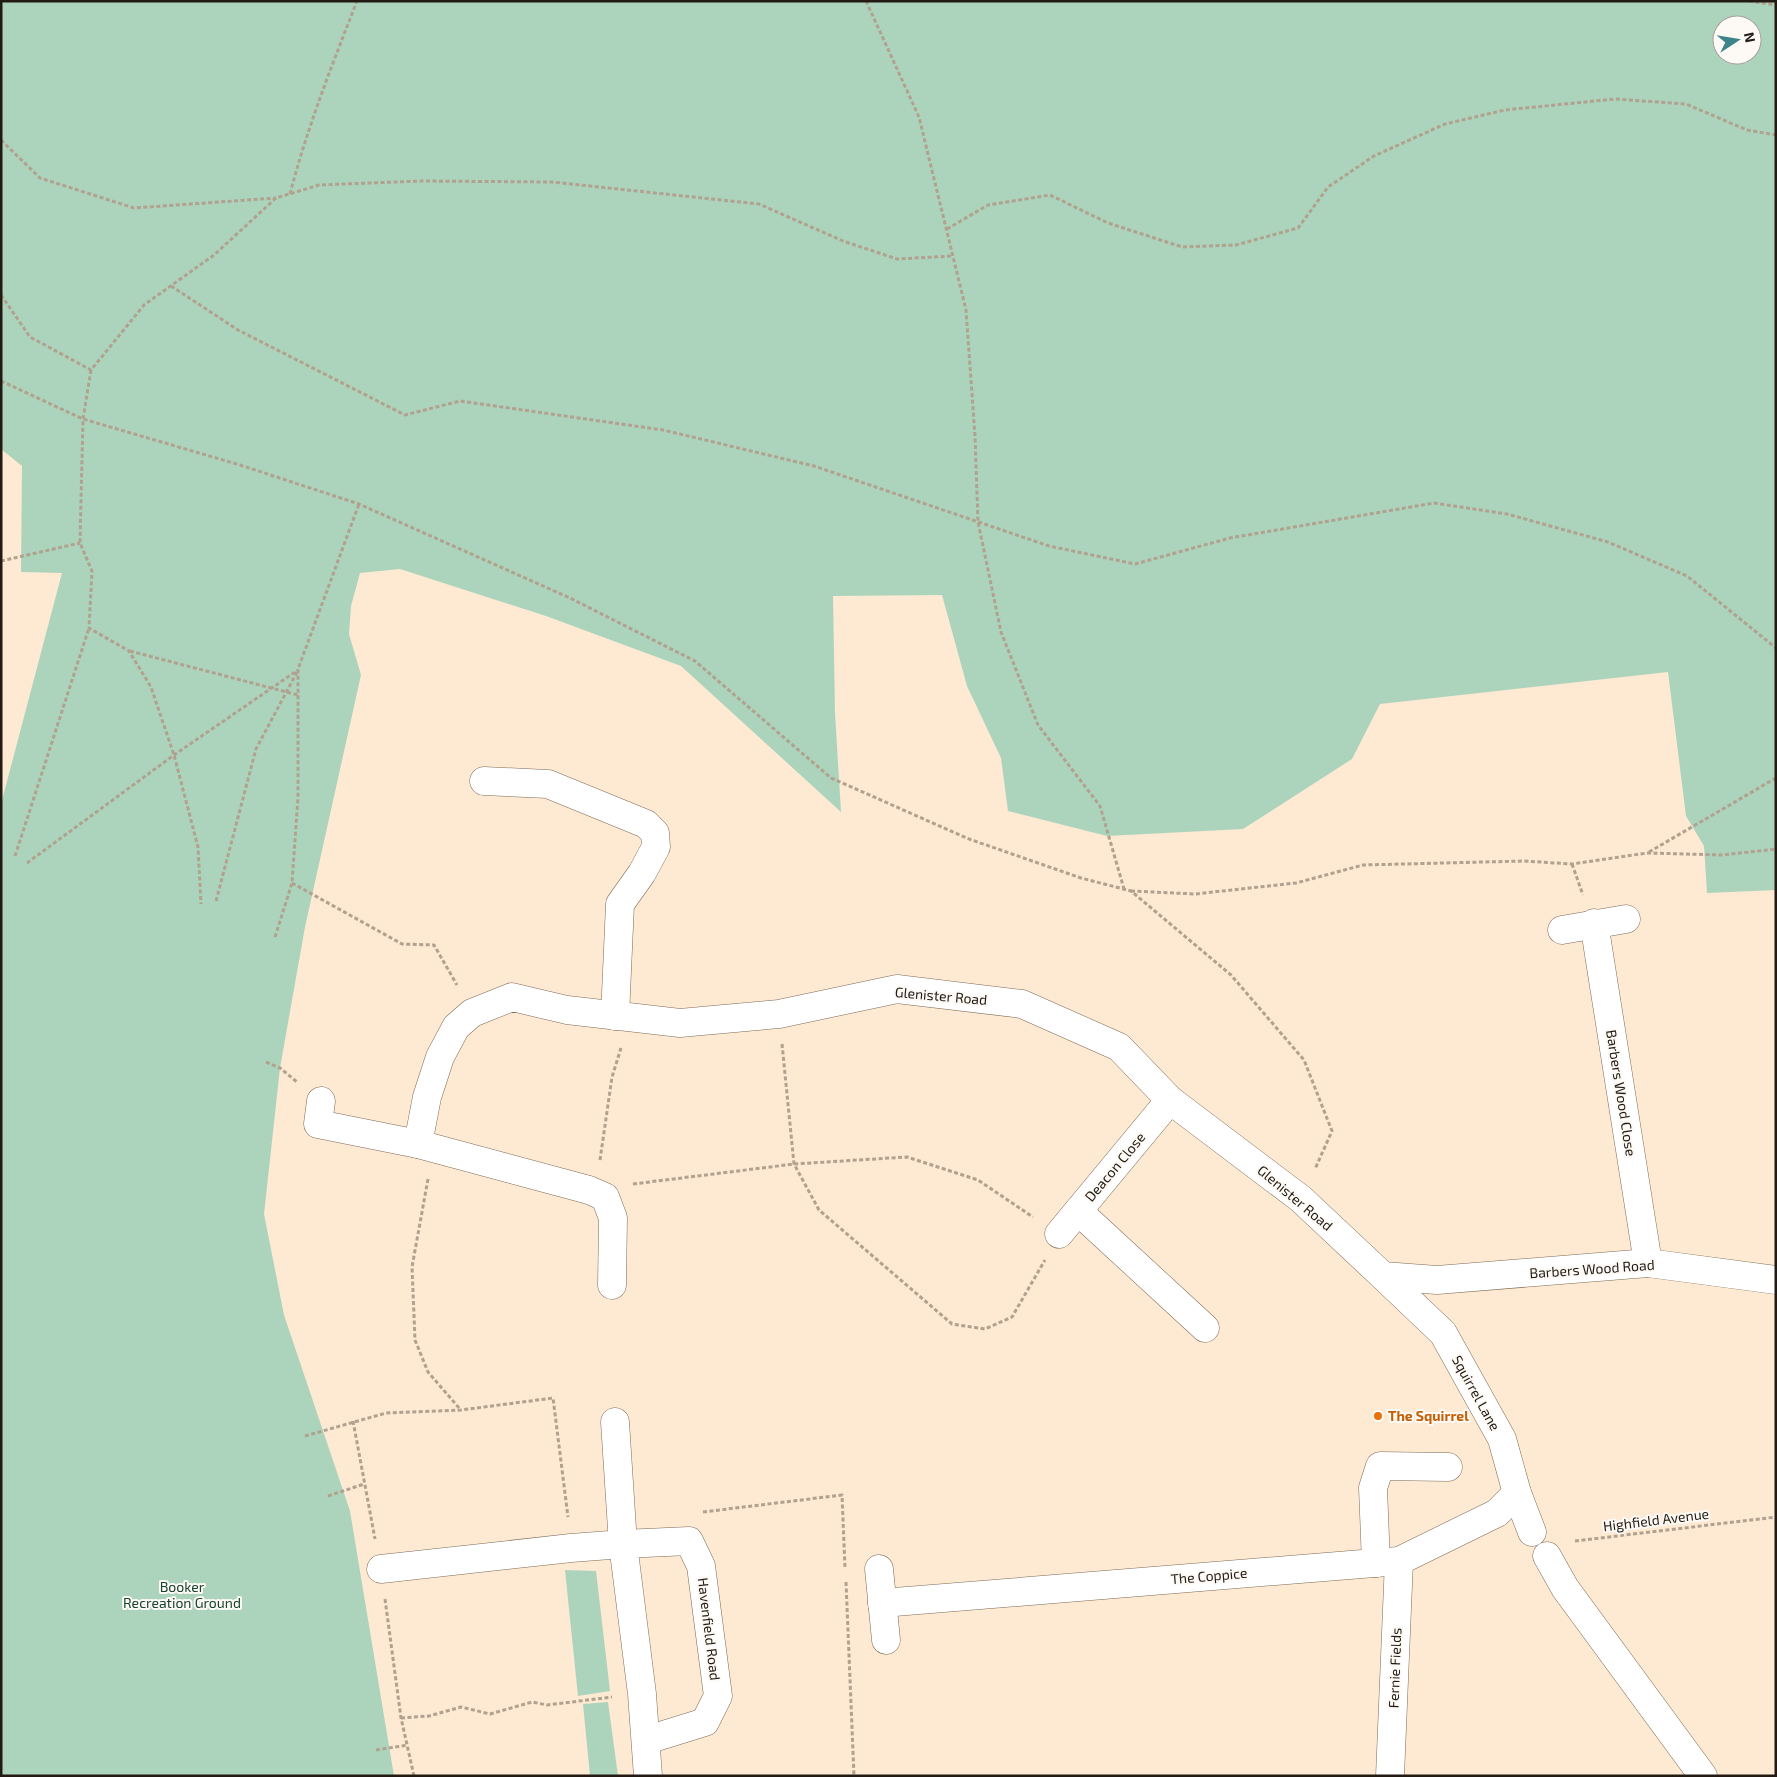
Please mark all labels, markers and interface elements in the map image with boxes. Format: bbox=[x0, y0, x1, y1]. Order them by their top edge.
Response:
north arrow bbox=[1712, 15, 1762, 65]
text: N bbox=[1741, 30, 1760, 44]
street label: Glenister Road bbox=[894, 983, 988, 1008]
street label: Barbers Wood Close bbox=[1603, 1028, 1640, 1157]
street label: Deacon Close bbox=[1081, 1129, 1149, 1205]
street label: Glenister Road bbox=[1254, 1161, 1336, 1234]
street label: Barbers Wood Road bbox=[1529, 1256, 1655, 1281]
street label: Squirrel Lane bbox=[1449, 1352, 1504, 1433]
place label: The Squirrel bbox=[1388, 1407, 1469, 1424]
marker: The Squirrel bbox=[1372, 1410, 1384, 1422]
street label: Highfield Avenue bbox=[1602, 1505, 1710, 1534]
street label: The Coppice bbox=[1170, 1564, 1248, 1587]
street label: Havenfield Road bbox=[695, 1577, 724, 1681]
park label: Booker Recreation Ground bbox=[123, 1578, 241, 1611]
street label: Fernie Fields bbox=[1385, 1627, 1404, 1709]

